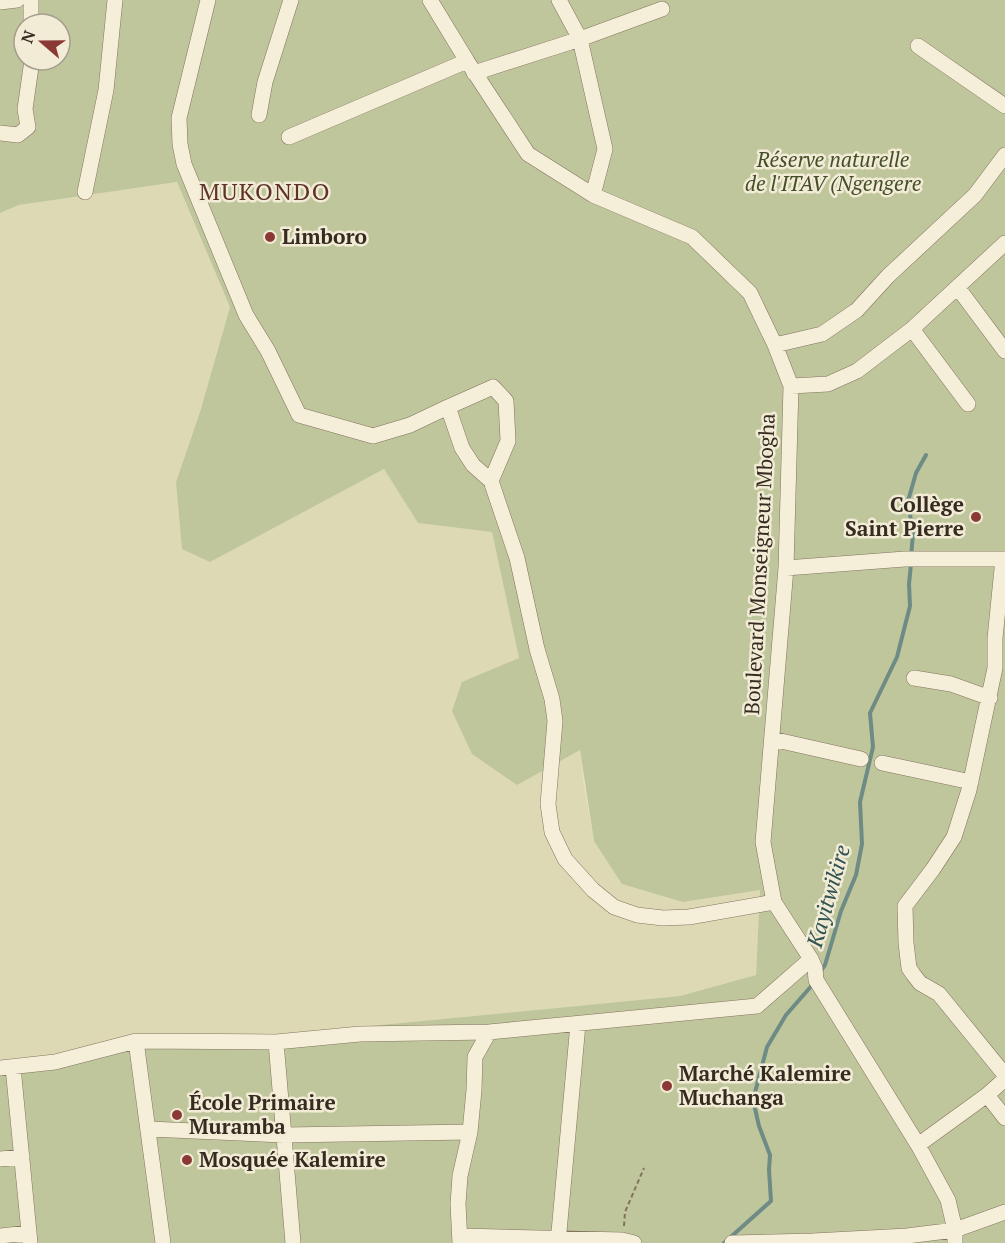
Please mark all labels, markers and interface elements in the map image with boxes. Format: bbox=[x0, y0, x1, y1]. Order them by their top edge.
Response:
north arrow bbox=[12, 12, 72, 72]
text: N bbox=[15, 27, 40, 46]
park label: Réserve naturelle de l'ITAV (Ngengere bbox=[745, 145, 922, 197]
district label: MUKONDO bbox=[199, 175, 331, 207]
place label: Limboro bbox=[282, 222, 367, 250]
marker: Limboro bbox=[263, 230, 277, 244]
street label: Boulevard Monseigneur Mbogha bbox=[737, 412, 781, 715]
place label: Collège Saint Pierre bbox=[845, 490, 964, 542]
marker: Collège Saint Pierre bbox=[969, 510, 983, 524]
water label: Kayitwikire bbox=[799, 841, 856, 951]
place label: Marché Kalemire Muchanga bbox=[679, 1059, 851, 1111]
marker: Marché Kalemire Muchanga bbox=[660, 1079, 674, 1093]
place label: École Primaire Muramba bbox=[189, 1088, 336, 1140]
marker: École Primaire Muramba bbox=[170, 1108, 184, 1122]
place label: Mosquée Kalemire bbox=[199, 1145, 386, 1173]
marker: Mosquée Kalemire bbox=[180, 1153, 194, 1167]

